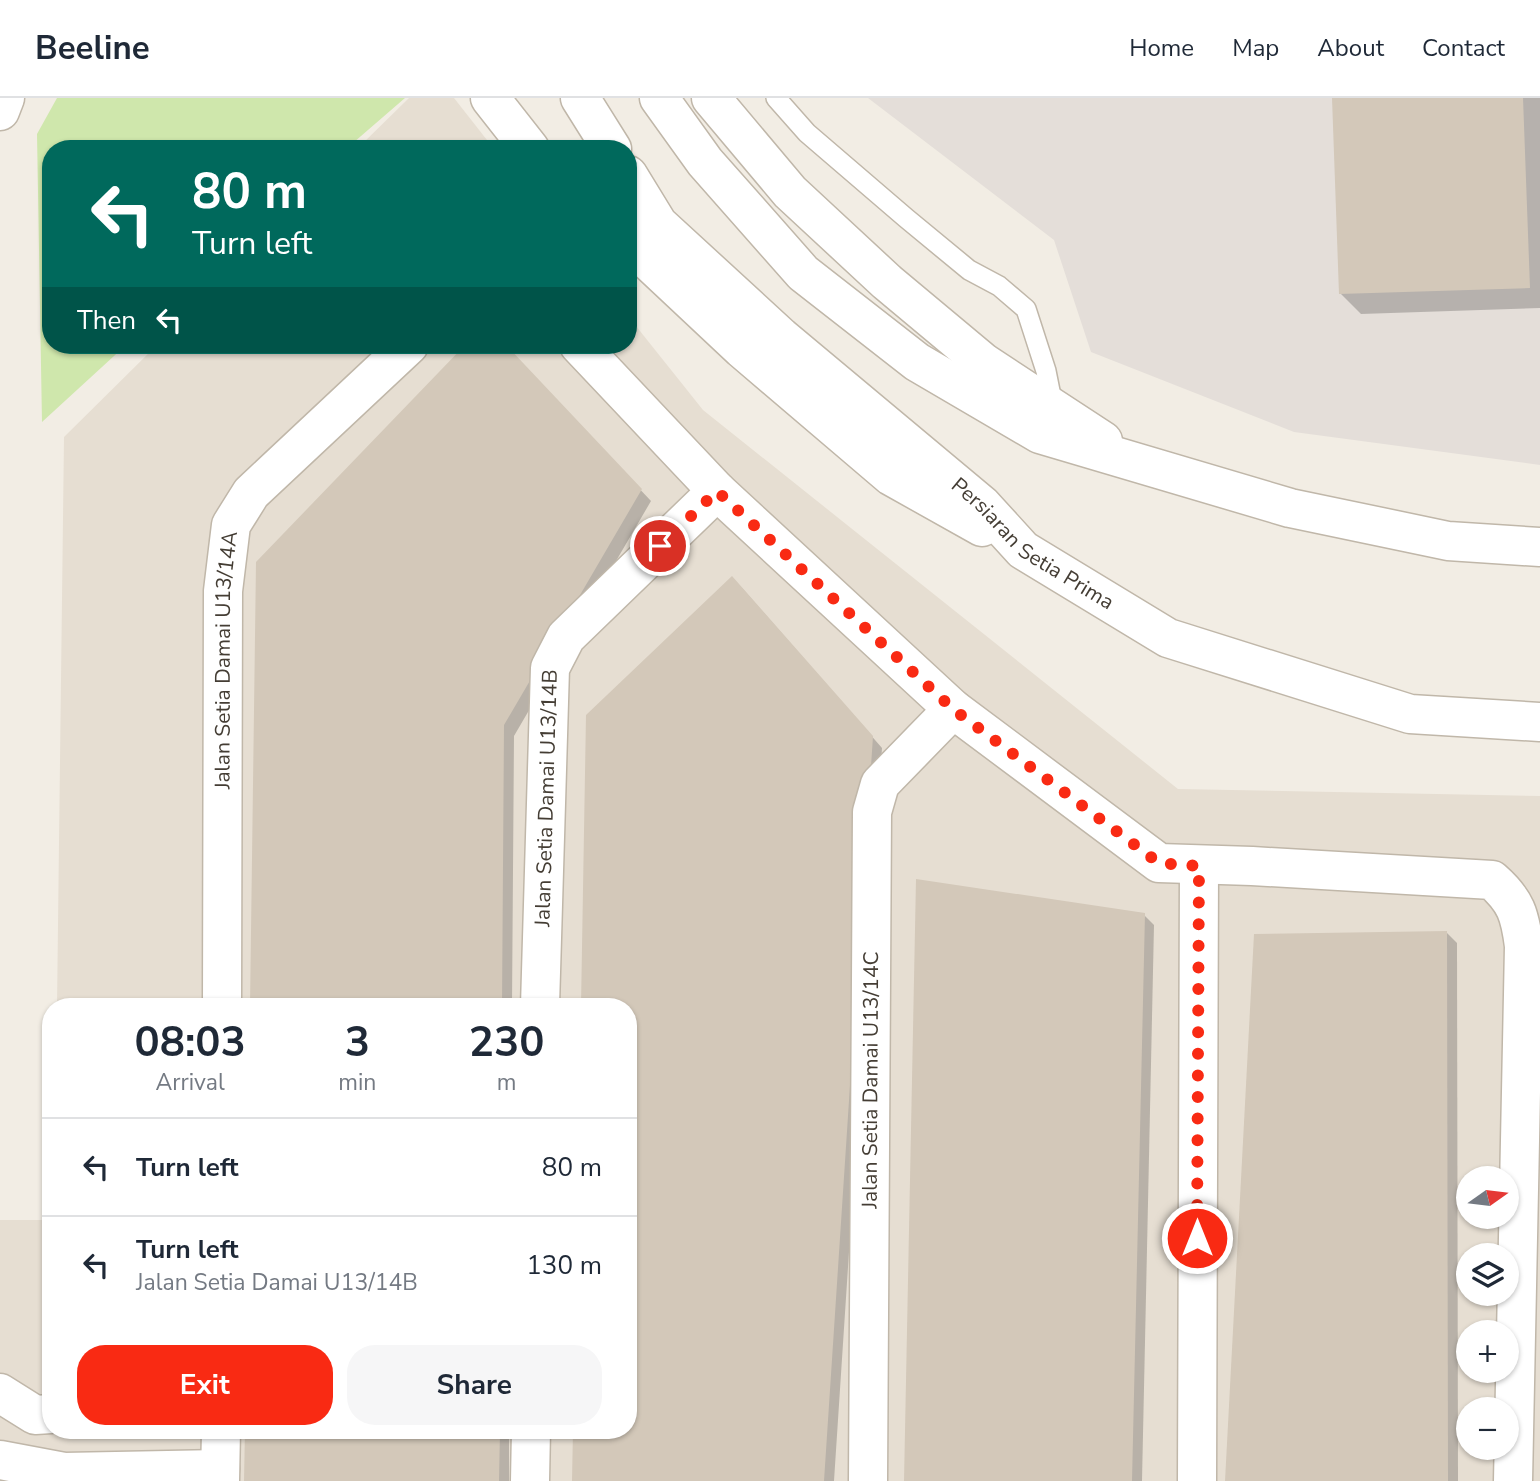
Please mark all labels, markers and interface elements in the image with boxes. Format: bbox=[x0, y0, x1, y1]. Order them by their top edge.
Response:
text: Beeline bbox=[35, 26, 150, 71]
text: Home bbox=[1129, 32, 1194, 64]
text: Map bbox=[1232, 32, 1279, 64]
text: About bbox=[1317, 32, 1384, 64]
text: Contact bbox=[1422, 32, 1505, 64]
text: 80 m bbox=[192, 158, 307, 225]
icon: left bbox=[77, 168, 168, 259]
text: Turn left bbox=[192, 222, 312, 265]
icon: left bbox=[150, 301, 188, 339]
text: Then bbox=[77, 303, 136, 338]
street label: Persiaran Setia Prima bbox=[945, 471, 1119, 616]
pin bbox=[630, 516, 690, 576]
icon: arrive bbox=[641, 527, 679, 565]
street label: Jalan Setia Damai U13/14A bbox=[209, 529, 244, 790]
street label: Jalan Setia Damai U13/14B bbox=[528, 669, 564, 928]
street label: Jalan Setia Damai U13/14C bbox=[856, 951, 885, 1210]
text: 08:03 bbox=[135, 1014, 246, 1071]
text: 3 bbox=[345, 1014, 370, 1071]
text: 230 bbox=[469, 1014, 544, 1071]
text: Arrival bbox=[156, 1067, 225, 1098]
text: min bbox=[338, 1067, 376, 1098]
text: m bbox=[497, 1067, 517, 1098]
icon: left bbox=[77, 1148, 115, 1186]
text: Turn left bbox=[136, 1150, 239, 1185]
text: 80 m bbox=[542, 1150, 602, 1185]
north arrow bbox=[1456, 1166, 1519, 1228]
map controls bbox=[1456, 1166, 1519, 1460]
position arrow bbox=[1160, 1201, 1234, 1275]
text: Turn left bbox=[136, 1232, 239, 1267]
button: layers bbox=[1456, 1243, 1519, 1306]
icon: left bbox=[77, 1246, 115, 1284]
text: 130 m bbox=[526, 1248, 602, 1283]
text: Jalan Setia Damai U13/14B bbox=[136, 1267, 418, 1298]
button: + bbox=[1456, 1320, 1519, 1383]
button: Exit bbox=[77, 1345, 333, 1425]
button: Share bbox=[347, 1345, 602, 1425]
button: − bbox=[1456, 1397, 1519, 1460]

